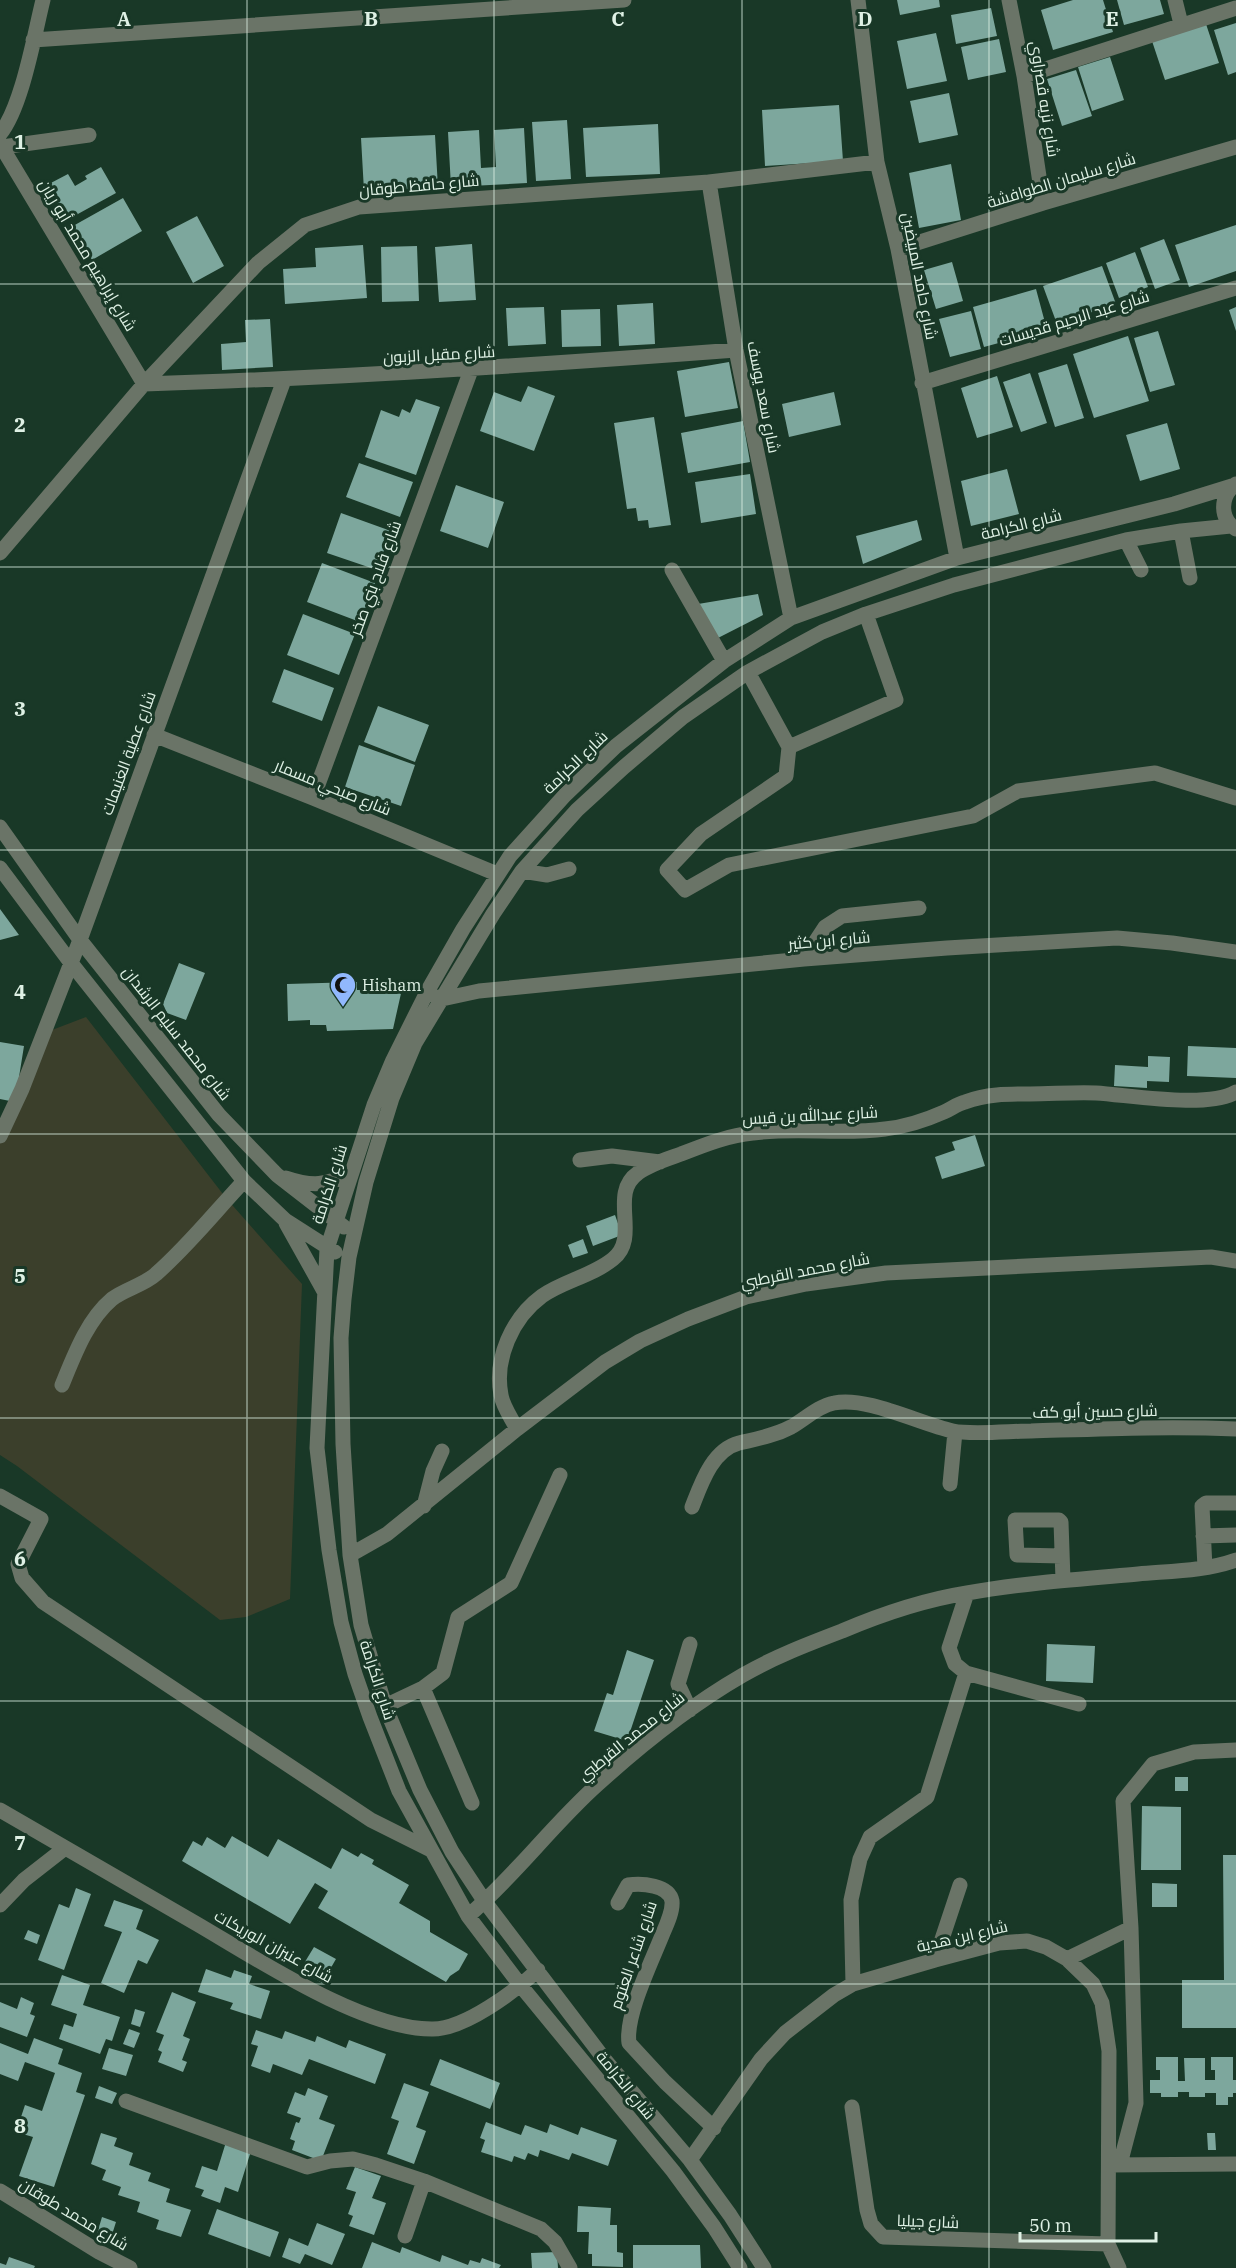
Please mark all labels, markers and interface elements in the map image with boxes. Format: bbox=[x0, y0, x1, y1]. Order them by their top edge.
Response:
text: A bbox=[117, 5, 131, 32]
text: B bbox=[364, 5, 378, 32]
text: C bbox=[611, 5, 625, 32]
text: D bbox=[857, 5, 873, 32]
text: E bbox=[1105, 5, 1119, 32]
street label: شارع نزيه قصراوي bbox=[1022, 40, 1064, 159]
text: 1 bbox=[14, 128, 26, 155]
street label: شارع سليمان الطوافشة bbox=[984, 148, 1138, 214]
street label: شارع حافظ طوقان bbox=[358, 170, 480, 202]
street label: شارع إبراهيم محمد أبو ريان bbox=[33, 175, 141, 336]
street label: شارع حامد المبيضين bbox=[896, 211, 942, 342]
street label: شارع عبد الرحيم قديسات bbox=[996, 286, 1152, 352]
street label: شارع سعد يوسف bbox=[741, 339, 785, 455]
street label: شارع مقبل الزبون bbox=[382, 341, 496, 369]
text: 2 bbox=[14, 411, 26, 438]
street label: شارع الكرامة bbox=[979, 504, 1064, 546]
street label: شارع فلاح بني صخر bbox=[344, 518, 409, 641]
street label: شارع عطية الغنيمات bbox=[96, 688, 162, 818]
text: 3 bbox=[14, 695, 26, 722]
street label: شارع الكرامة bbox=[538, 726, 613, 799]
street label: شارع صبحي مسمار bbox=[269, 754, 394, 823]
street label: شارع ابن كثير bbox=[786, 926, 871, 956]
street label: شارع محمد سليم الرشدان bbox=[117, 962, 236, 1105]
mosque icon: Hisham bbox=[328, 970, 358, 1008]
place label: Hisham bbox=[362, 975, 421, 995]
text: 4 bbox=[14, 978, 26, 1005]
street label: شارع عبدالله بن قيس bbox=[742, 1101, 878, 1131]
street label: شارع الكرامة bbox=[307, 1142, 353, 1227]
street label: شارع محمد القرطبي bbox=[739, 1248, 872, 1296]
text: 5 bbox=[14, 1262, 26, 1289]
street label: شارع حسين أبو كف bbox=[1032, 1400, 1158, 1424]
text: 6 bbox=[14, 1545, 26, 1572]
street label: شارع الكرامة bbox=[354, 1638, 400, 1723]
street label: شارع محمد القرطبي bbox=[574, 1687, 691, 1788]
text: 7 bbox=[14, 1829, 26, 1856]
street label: شارع شاعر العتوم bbox=[605, 1898, 663, 2013]
street label: شارع عنيزان الوريكات bbox=[210, 1905, 337, 1989]
street label: شارع ابن هدية bbox=[914, 1916, 1010, 1958]
street label: شارع الكرامة bbox=[591, 2047, 660, 2125]
text: 8 bbox=[14, 2112, 26, 2139]
street label: شارع محمد طوقان bbox=[15, 2174, 132, 2256]
scale bar bbox=[1020, 2205, 1156, 2243]
street label: شارع جيليا bbox=[896, 2210, 960, 2234]
text: 50 m bbox=[1029, 2214, 1072, 2237]

